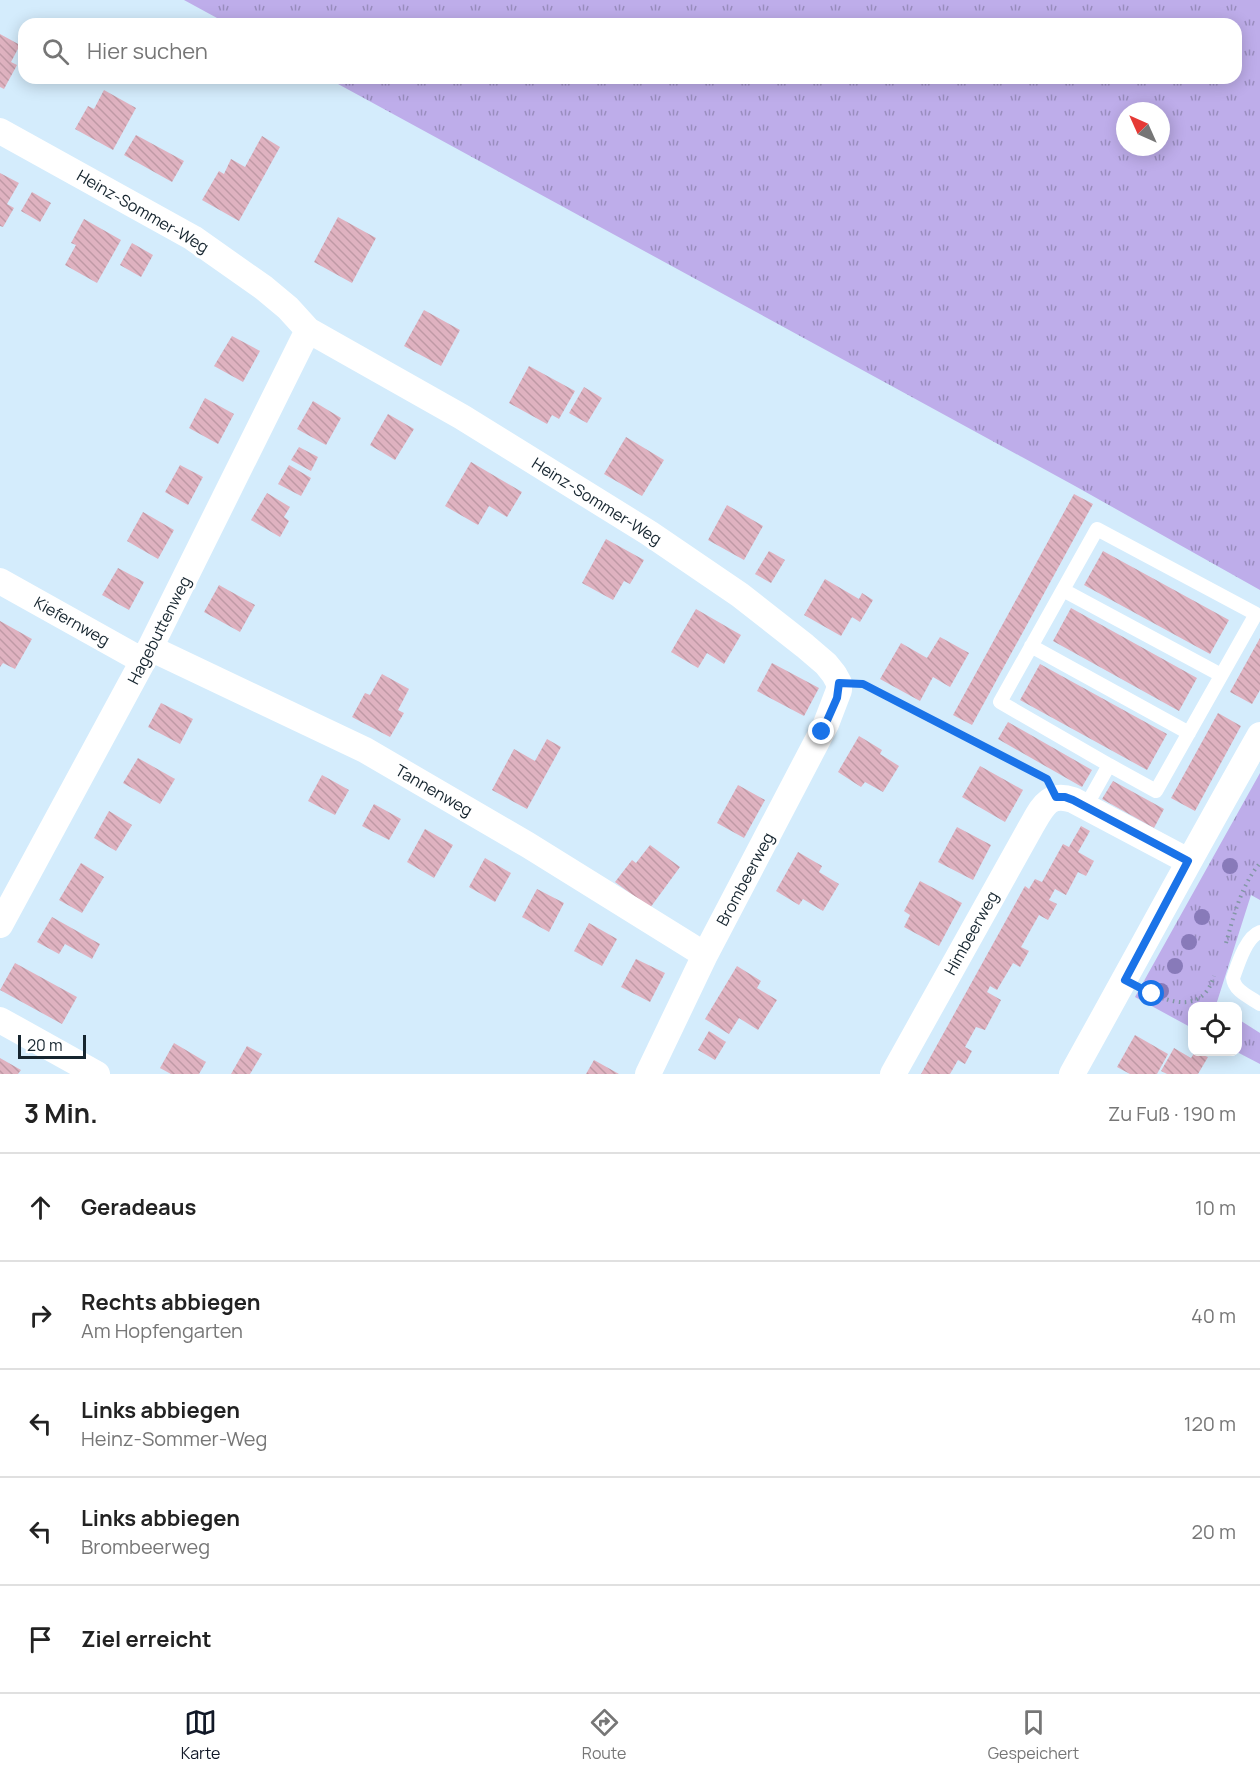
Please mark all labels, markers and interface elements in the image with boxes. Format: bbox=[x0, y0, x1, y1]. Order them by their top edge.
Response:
search box bbox=[18, 18, 1242, 84]
icon: search bbox=[39, 35, 72, 68]
text: Hier suchen bbox=[87, 36, 208, 66]
north arrow bbox=[1116, 102, 1170, 156]
street label: Heinz-Sommer-Weg bbox=[73, 164, 213, 258]
street label: Heinz-Sommer-Weg bbox=[528, 452, 666, 550]
street label: Hagebuttenweg bbox=[122, 572, 196, 688]
street label: Kiefernweg bbox=[30, 591, 114, 651]
route end bbox=[808, 718, 834, 744]
street label: Tannenweg bbox=[391, 759, 477, 821]
street label: Brombeerweg bbox=[711, 828, 779, 930]
street label: Himbeerweg bbox=[939, 887, 1003, 979]
route start bbox=[1138, 980, 1164, 1006]
map controls bbox=[1188, 1002, 1242, 1056]
button: locate bbox=[1188, 1002, 1242, 1056]
scale bar bbox=[18, 1032, 86, 1060]
text: 20 m bbox=[27, 1034, 63, 1056]
text: 3 Min. bbox=[24, 1095, 98, 1131]
text: Zu Fuß · 190 m bbox=[1108, 1100, 1236, 1127]
icon: ahead bbox=[24, 1191, 57, 1224]
text: Geradeaus bbox=[81, 1192, 196, 1222]
text: 10 m bbox=[1195, 1194, 1236, 1221]
text: Rechts abbiegen bbox=[81, 1287, 260, 1317]
icon: right bbox=[24, 1299, 57, 1332]
text: 40 m bbox=[1191, 1302, 1236, 1329]
text: Am Hopfengarten bbox=[81, 1317, 243, 1344]
text: Links abbiegen bbox=[81, 1395, 240, 1425]
icon: left bbox=[24, 1407, 57, 1440]
text: 120 m bbox=[1184, 1410, 1236, 1437]
text: Heinz-Sommer-Weg bbox=[81, 1425, 267, 1452]
text: Links abbiegen bbox=[81, 1503, 240, 1533]
icon: left bbox=[24, 1515, 57, 1548]
text: 20 m bbox=[1191, 1518, 1236, 1545]
text: Brombeerweg bbox=[81, 1533, 210, 1560]
icon: arrive bbox=[24, 1623, 57, 1656]
text: Ziel erreicht bbox=[81, 1624, 212, 1654]
tab: Karte bbox=[181, 1706, 220, 1764]
tab: Route bbox=[582, 1706, 626, 1764]
tab: Gespeichert bbox=[988, 1706, 1079, 1764]

